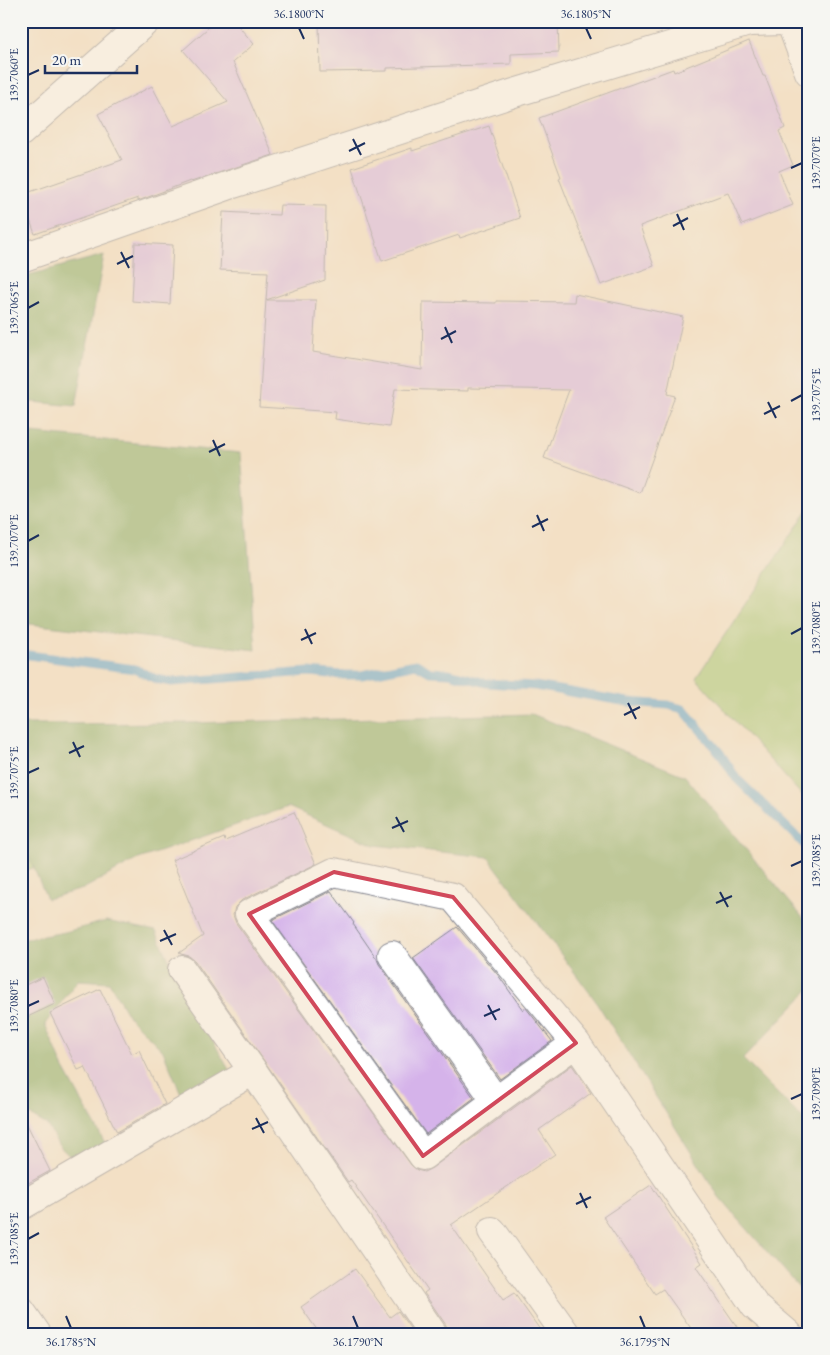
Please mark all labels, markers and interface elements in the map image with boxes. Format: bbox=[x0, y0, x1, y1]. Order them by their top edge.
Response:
text: 36.1800°N bbox=[274, 6, 325, 22]
text: 36.1805°N bbox=[561, 6, 612, 22]
scale bar bbox=[45, 42, 138, 74]
text: 139.7060°E bbox=[6, 48, 22, 102]
text: 20 m bbox=[52, 50, 81, 69]
text: 139.7070°E bbox=[808, 136, 824, 190]
text: 139.7065°E bbox=[6, 281, 22, 335]
text: 139.7075°E bbox=[808, 368, 824, 422]
text: 139.7070°E bbox=[6, 514, 22, 568]
text: 139.7080°E bbox=[808, 601, 824, 655]
text: 139.7075°E bbox=[6, 746, 22, 800]
text: 139.7085°E bbox=[808, 834, 824, 888]
text: 139.7080°E bbox=[6, 979, 22, 1033]
text: 139.7090°E bbox=[808, 1067, 824, 1121]
text: 139.7085°E bbox=[6, 1212, 22, 1266]
text: 36.1785°N bbox=[46, 1334, 97, 1350]
text: 36.1790°N bbox=[333, 1334, 384, 1350]
text: 36.1795°N bbox=[620, 1334, 671, 1350]

